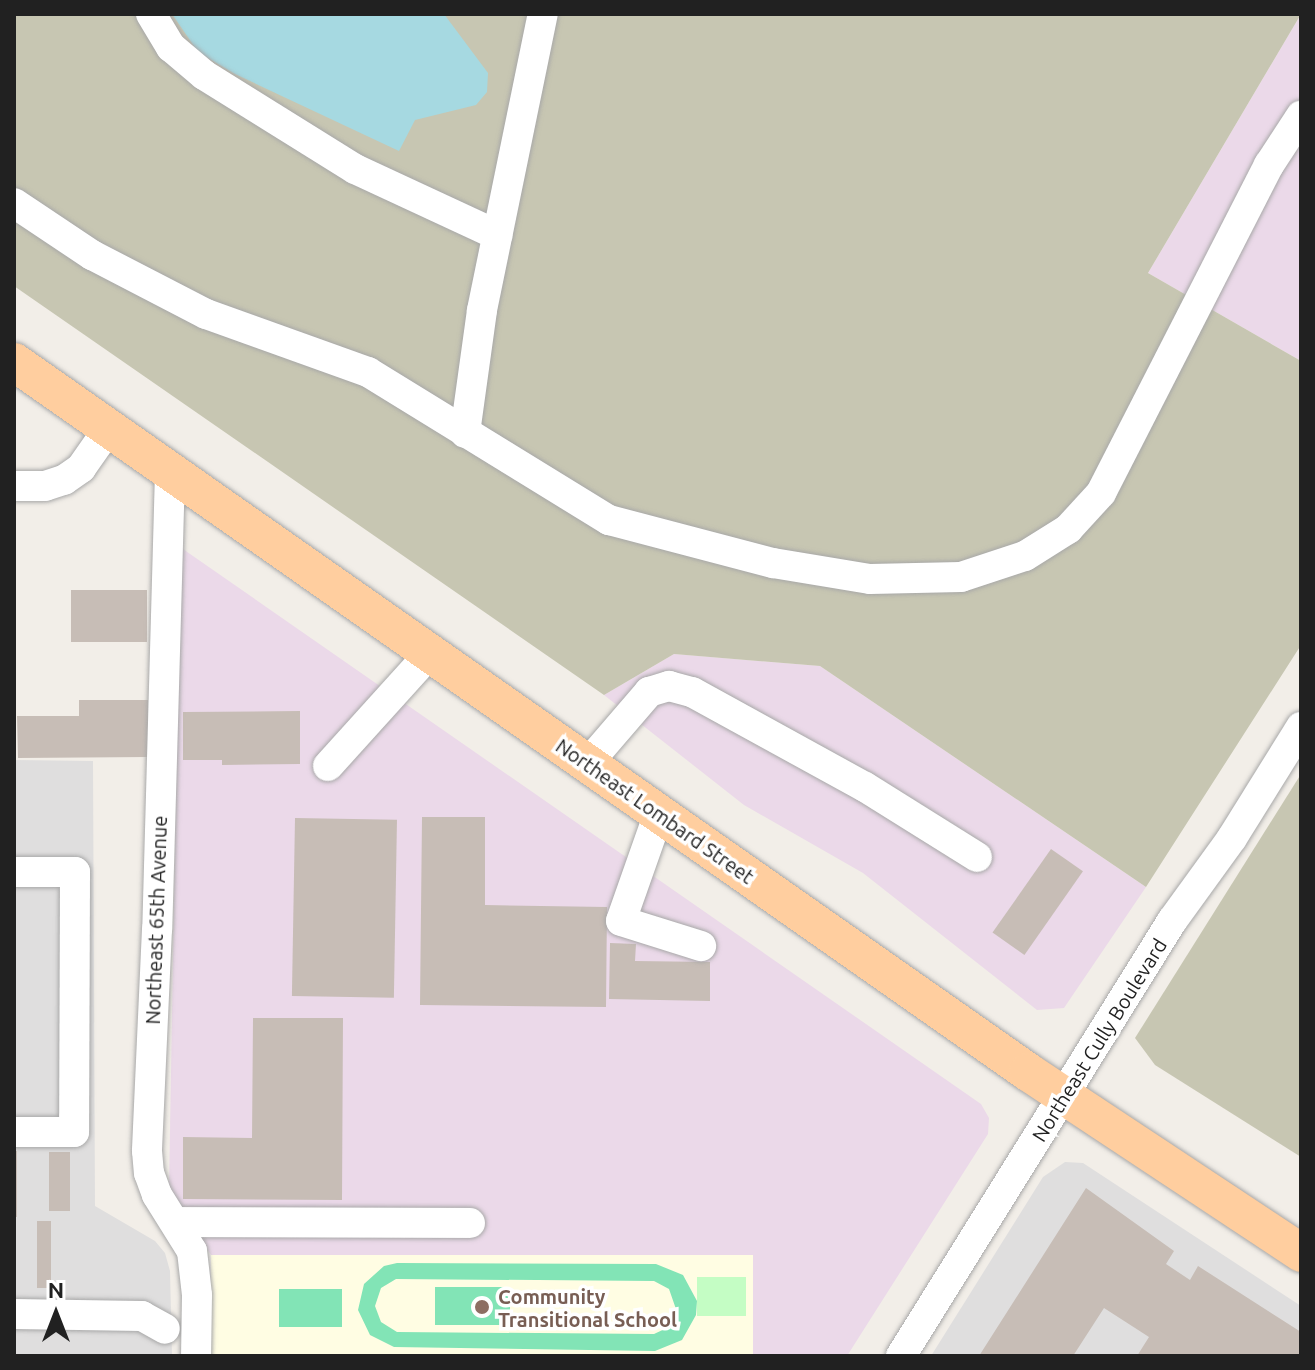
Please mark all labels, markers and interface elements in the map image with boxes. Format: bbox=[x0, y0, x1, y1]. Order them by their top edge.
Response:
street label: Northeast Lombard Street bbox=[551, 733, 759, 889]
street label: Northeast 65th Avenue bbox=[140, 815, 172, 1025]
street label: Northeast Cully Boulevard bbox=[1027, 934, 1171, 1146]
north arrow bbox=[16, 1274, 96, 1354]
text: N bbox=[48, 1277, 64, 1302]
place label: Community Transitional School bbox=[498, 1284, 677, 1331]
marker: Community Transitional School bbox=[473, 1298, 491, 1316]

